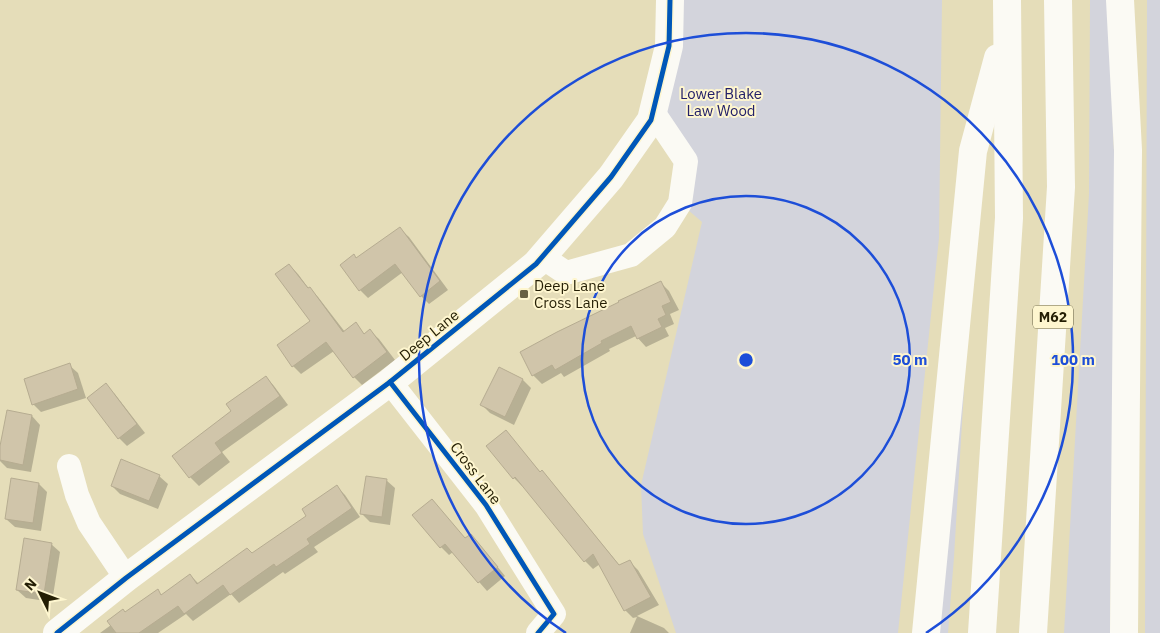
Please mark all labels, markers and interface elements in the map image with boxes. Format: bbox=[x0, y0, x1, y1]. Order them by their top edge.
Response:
park label: Lower Blake Law Wood bbox=[680, 84, 762, 120]
place label: Deep Lane Cross Lane bbox=[534, 276, 607, 312]
marker: Deep Lane Cross Lane bbox=[518, 288, 530, 300]
street label: Deep Lane bbox=[395, 305, 463, 365]
road number: M62 bbox=[1033, 306, 1073, 328]
text: 50 m bbox=[893, 350, 927, 369]
text: 100 m bbox=[1051, 350, 1095, 369]
centre of rings bbox=[737, 351, 755, 369]
street label: Cross Lane bbox=[446, 438, 506, 508]
north arrow bbox=[15, 568, 65, 618]
text: N bbox=[20, 575, 40, 594]

